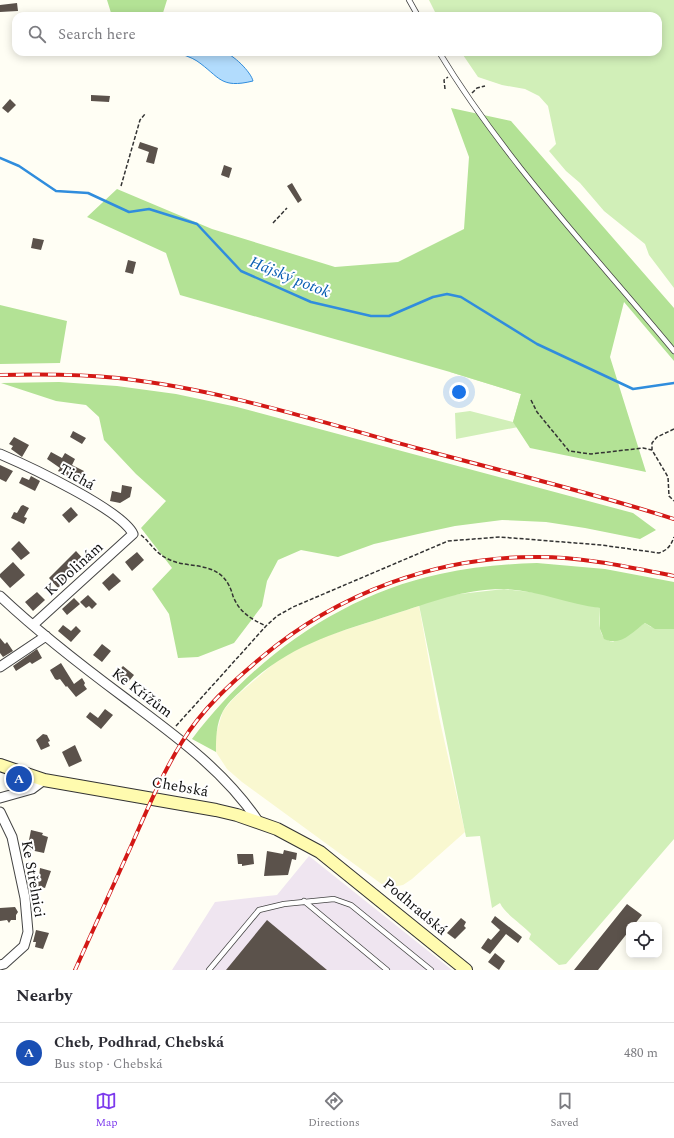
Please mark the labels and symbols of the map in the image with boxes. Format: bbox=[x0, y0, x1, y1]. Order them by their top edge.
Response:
water label: Hájský potok bbox=[246, 250, 335, 304]
your location bbox=[449, 382, 469, 402]
street label: Tichá bbox=[55, 458, 100, 497]
street label: K Dolinám bbox=[39, 536, 109, 602]
street label: Ke Křížům bbox=[107, 662, 178, 724]
pin: A bbox=[6, 764, 32, 794]
street label: Chebská bbox=[150, 771, 211, 803]
street label: Ke Střelnici bbox=[15, 839, 51, 919]
street label: Podhradská bbox=[378, 873, 453, 941]

